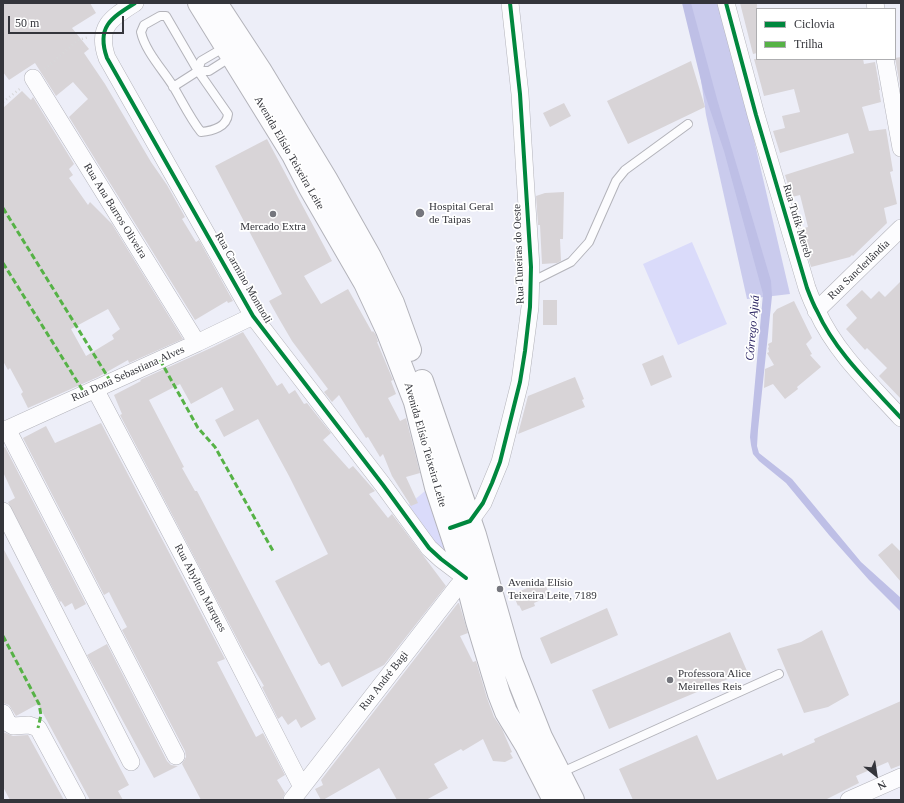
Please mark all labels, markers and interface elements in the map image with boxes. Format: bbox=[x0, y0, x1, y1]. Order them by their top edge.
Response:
scale bar bbox=[10, 8, 126, 34]
legend bbox=[756, 8, 896, 60]
text: 50 m bbox=[15, 16, 39, 30]
text: Ciclovia bbox=[794, 17, 835, 31]
text: Trilha bbox=[794, 37, 823, 51]
street label: Avenida Elísio Teixeira Leite bbox=[251, 94, 327, 212]
street label: Rua Ana Barros Oliveira bbox=[80, 161, 150, 261]
street label: Rua Tufik Mereb bbox=[780, 183, 814, 259]
place label: Hospital Geral de Taipas bbox=[429, 200, 493, 226]
street label: Rua Tuneiras do Oeste bbox=[511, 204, 527, 304]
marker: Hospital Geral de Taipas bbox=[414, 207, 426, 219]
marker: Mercado Extra bbox=[268, 209, 278, 219]
place label: Mercado Extra bbox=[240, 220, 306, 234]
street label: Rua Carmino Montuoli bbox=[212, 230, 274, 326]
street label: Rua Sanclerlândia bbox=[826, 237, 892, 303]
water label: Córrego Ajuá bbox=[743, 295, 763, 361]
street label: Rua Dona Sebastiana Alves bbox=[69, 343, 187, 405]
street label: Avenida Elísio Teixeira Leite bbox=[401, 381, 449, 509]
street label: Rua Ahylton Marques bbox=[171, 542, 229, 634]
place label: Avenida Elísio Teixeira Leite, 7189 bbox=[508, 576, 597, 602]
marker: Avenida Elísio Teixeira Leite, 7189 bbox=[495, 584, 505, 594]
street label: Rua André Bagi bbox=[357, 649, 411, 713]
place label: Professora Alice Meirelles Reis bbox=[678, 667, 751, 693]
marker: Professora Alice Meirelles Reis bbox=[665, 675, 675, 685]
north arrow bbox=[856, 755, 896, 795]
text: N bbox=[876, 778, 888, 793]

